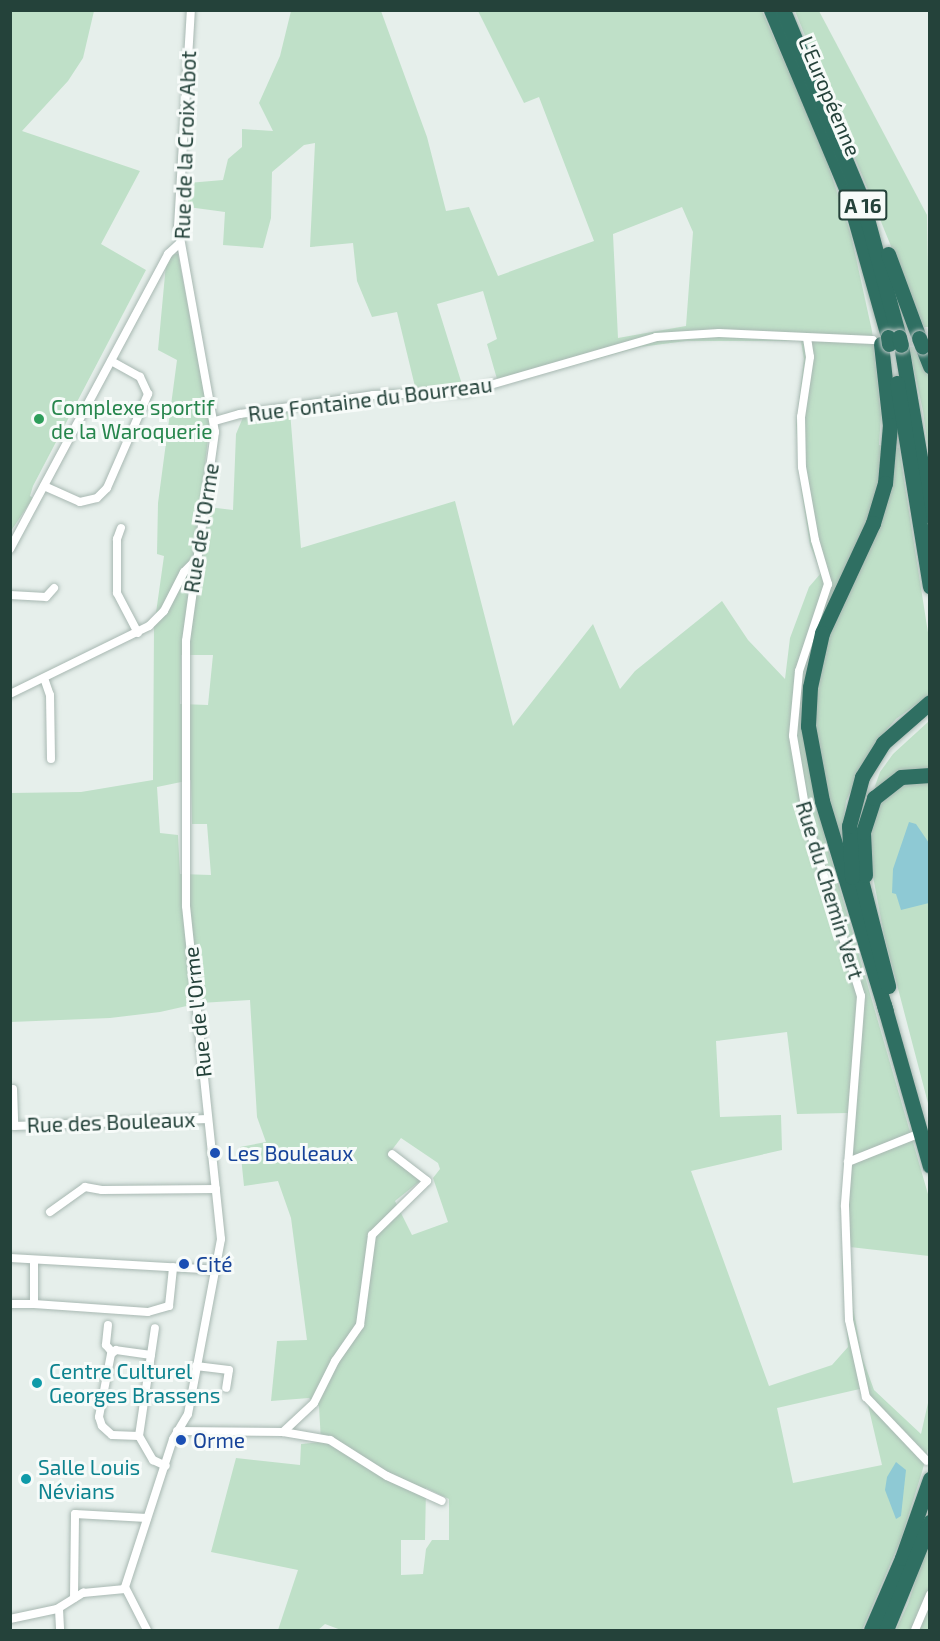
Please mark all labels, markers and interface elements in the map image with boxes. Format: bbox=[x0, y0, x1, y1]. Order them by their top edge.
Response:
street label: L'Européenne bbox=[793, 32, 867, 160]
street label: Rue de la Croix Abot bbox=[169, 50, 201, 240]
road number: A 16 bbox=[838, 188, 888, 222]
street label: Rue Fontaine du Bourreau bbox=[246, 372, 494, 426]
place label: Complexe sportif de la Waroquerie bbox=[51, 394, 214, 444]
marker: Complexe sportif de la Waroquerie bbox=[32, 412, 46, 426]
street label: Rue de l'Orme bbox=[178, 461, 224, 595]
street label: Rue du Chemin Vert bbox=[791, 798, 869, 982]
street label: Rue de l'Orme bbox=[178, 945, 216, 1079]
street label: Rue des Bouleaux bbox=[26, 1106, 196, 1138]
place label: Les Bouleaux bbox=[227, 1140, 353, 1166]
marker: Les Bouleaux bbox=[208, 1146, 222, 1160]
place label: Cité bbox=[196, 1251, 232, 1277]
marker: Cité bbox=[177, 1257, 191, 1271]
place label: Centre Culturel Georges Brassens bbox=[49, 1358, 220, 1408]
marker: Centre Culturel Georges Brassens bbox=[30, 1376, 44, 1390]
place label: Orme bbox=[193, 1427, 245, 1453]
marker: Orme bbox=[174, 1433, 188, 1447]
place label: Salle Louis Névians bbox=[38, 1454, 140, 1504]
marker: Salle Louis Névians bbox=[19, 1472, 33, 1486]

